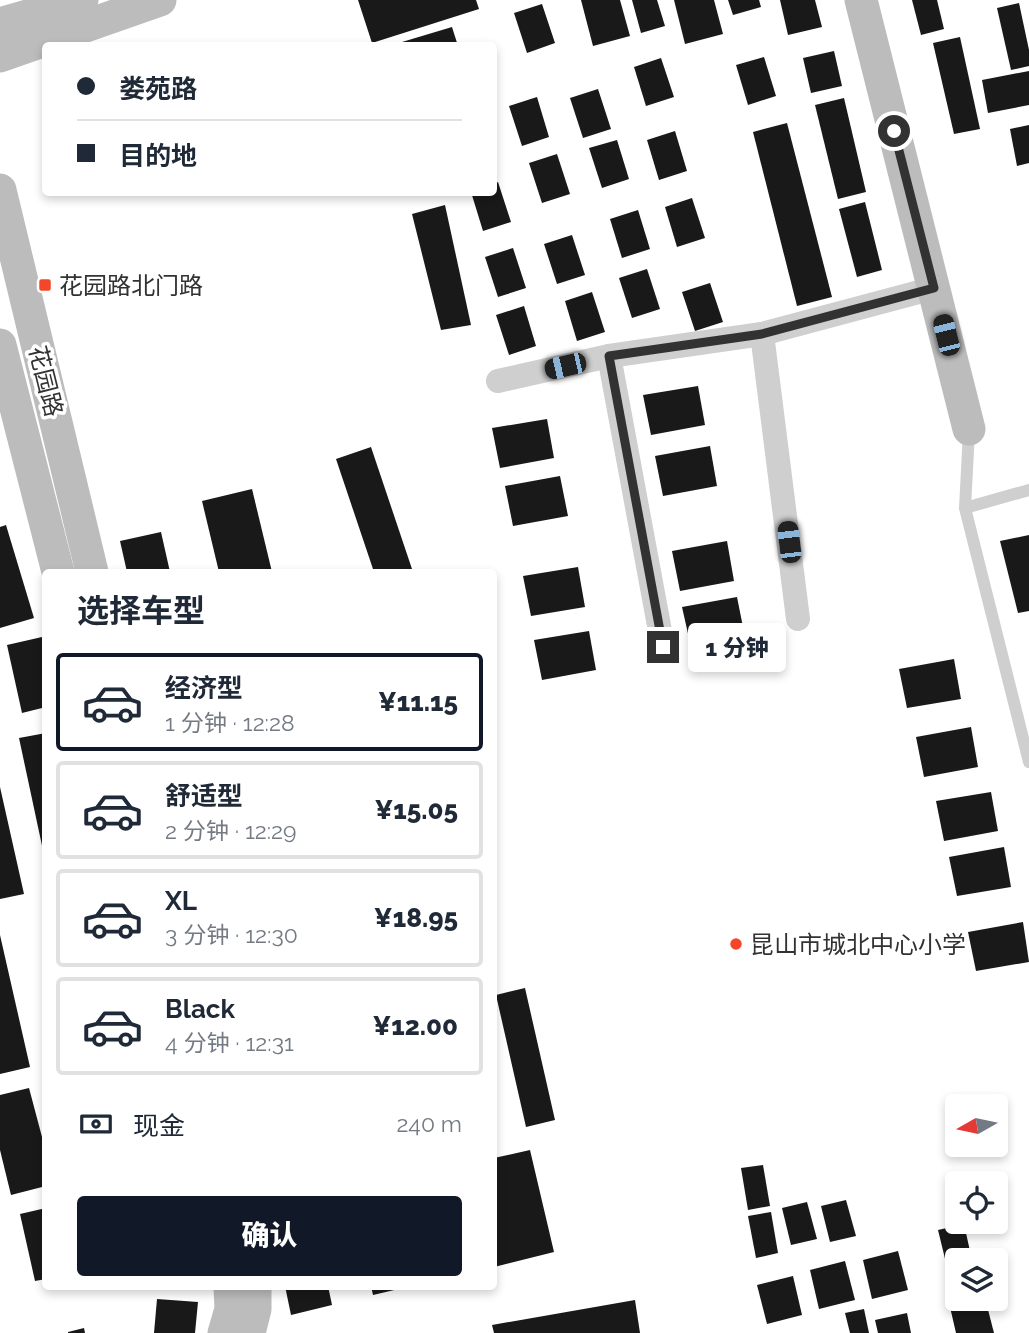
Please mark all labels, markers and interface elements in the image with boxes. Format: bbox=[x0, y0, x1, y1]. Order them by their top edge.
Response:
text: 娄苑路 bbox=[119, 74, 197, 104]
route start bbox=[878, 115, 910, 147]
text: 目的地 bbox=[119, 141, 197, 171]
place label: 花园路北门路 bbox=[59, 271, 203, 300]
marker: 花园路北门路 bbox=[37, 277, 53, 293]
car bbox=[931, 312, 962, 358]
street label: 花园路 bbox=[23, 343, 69, 419]
car bbox=[543, 351, 588, 381]
car bbox=[777, 520, 802, 564]
text: 选择车型 bbox=[77, 592, 205, 629]
callout: 1 分钟 bbox=[688, 622, 786, 672]
route end bbox=[647, 631, 679, 663]
text: 1 分钟 bbox=[705, 634, 769, 661]
icon: car bbox=[81, 671, 144, 734]
text: 经济型 bbox=[165, 673, 243, 703]
text: ¥11.15 bbox=[378, 687, 458, 717]
text: 1 分钟 · 12:28 bbox=[165, 709, 295, 736]
icon: car bbox=[81, 779, 144, 842]
text: 舒适型 bbox=[165, 781, 243, 811]
text: ¥15.05 bbox=[374, 795, 458, 825]
text: 2 分钟 · 12:29 bbox=[165, 817, 297, 844]
text: XL bbox=[165, 886, 197, 916]
icon: car bbox=[81, 887, 144, 950]
text: ¥18.95 bbox=[374, 903, 458, 933]
text: 3 分钟 · 12:30 bbox=[165, 921, 298, 948]
place label: 昆山市城北中心小学 bbox=[750, 930, 966, 959]
marker: 昆山市城北中心小学 bbox=[728, 936, 744, 952]
text: Black bbox=[165, 994, 235, 1024]
icon: car bbox=[81, 995, 144, 1058]
text: ¥12.00 bbox=[372, 1011, 458, 1041]
text: 4 分钟 · 12:31 bbox=[165, 1029, 294, 1056]
north arrow bbox=[945, 1094, 1008, 1157]
map controls bbox=[945, 1094, 1008, 1311]
icon: cash bbox=[77, 1105, 115, 1143]
text: 240 m bbox=[396, 1110, 462, 1137]
text: 现金 bbox=[133, 1111, 185, 1141]
button: locate bbox=[945, 1171, 1008, 1234]
button: 确认 bbox=[77, 1196, 462, 1276]
button: layers bbox=[945, 1248, 1008, 1311]

